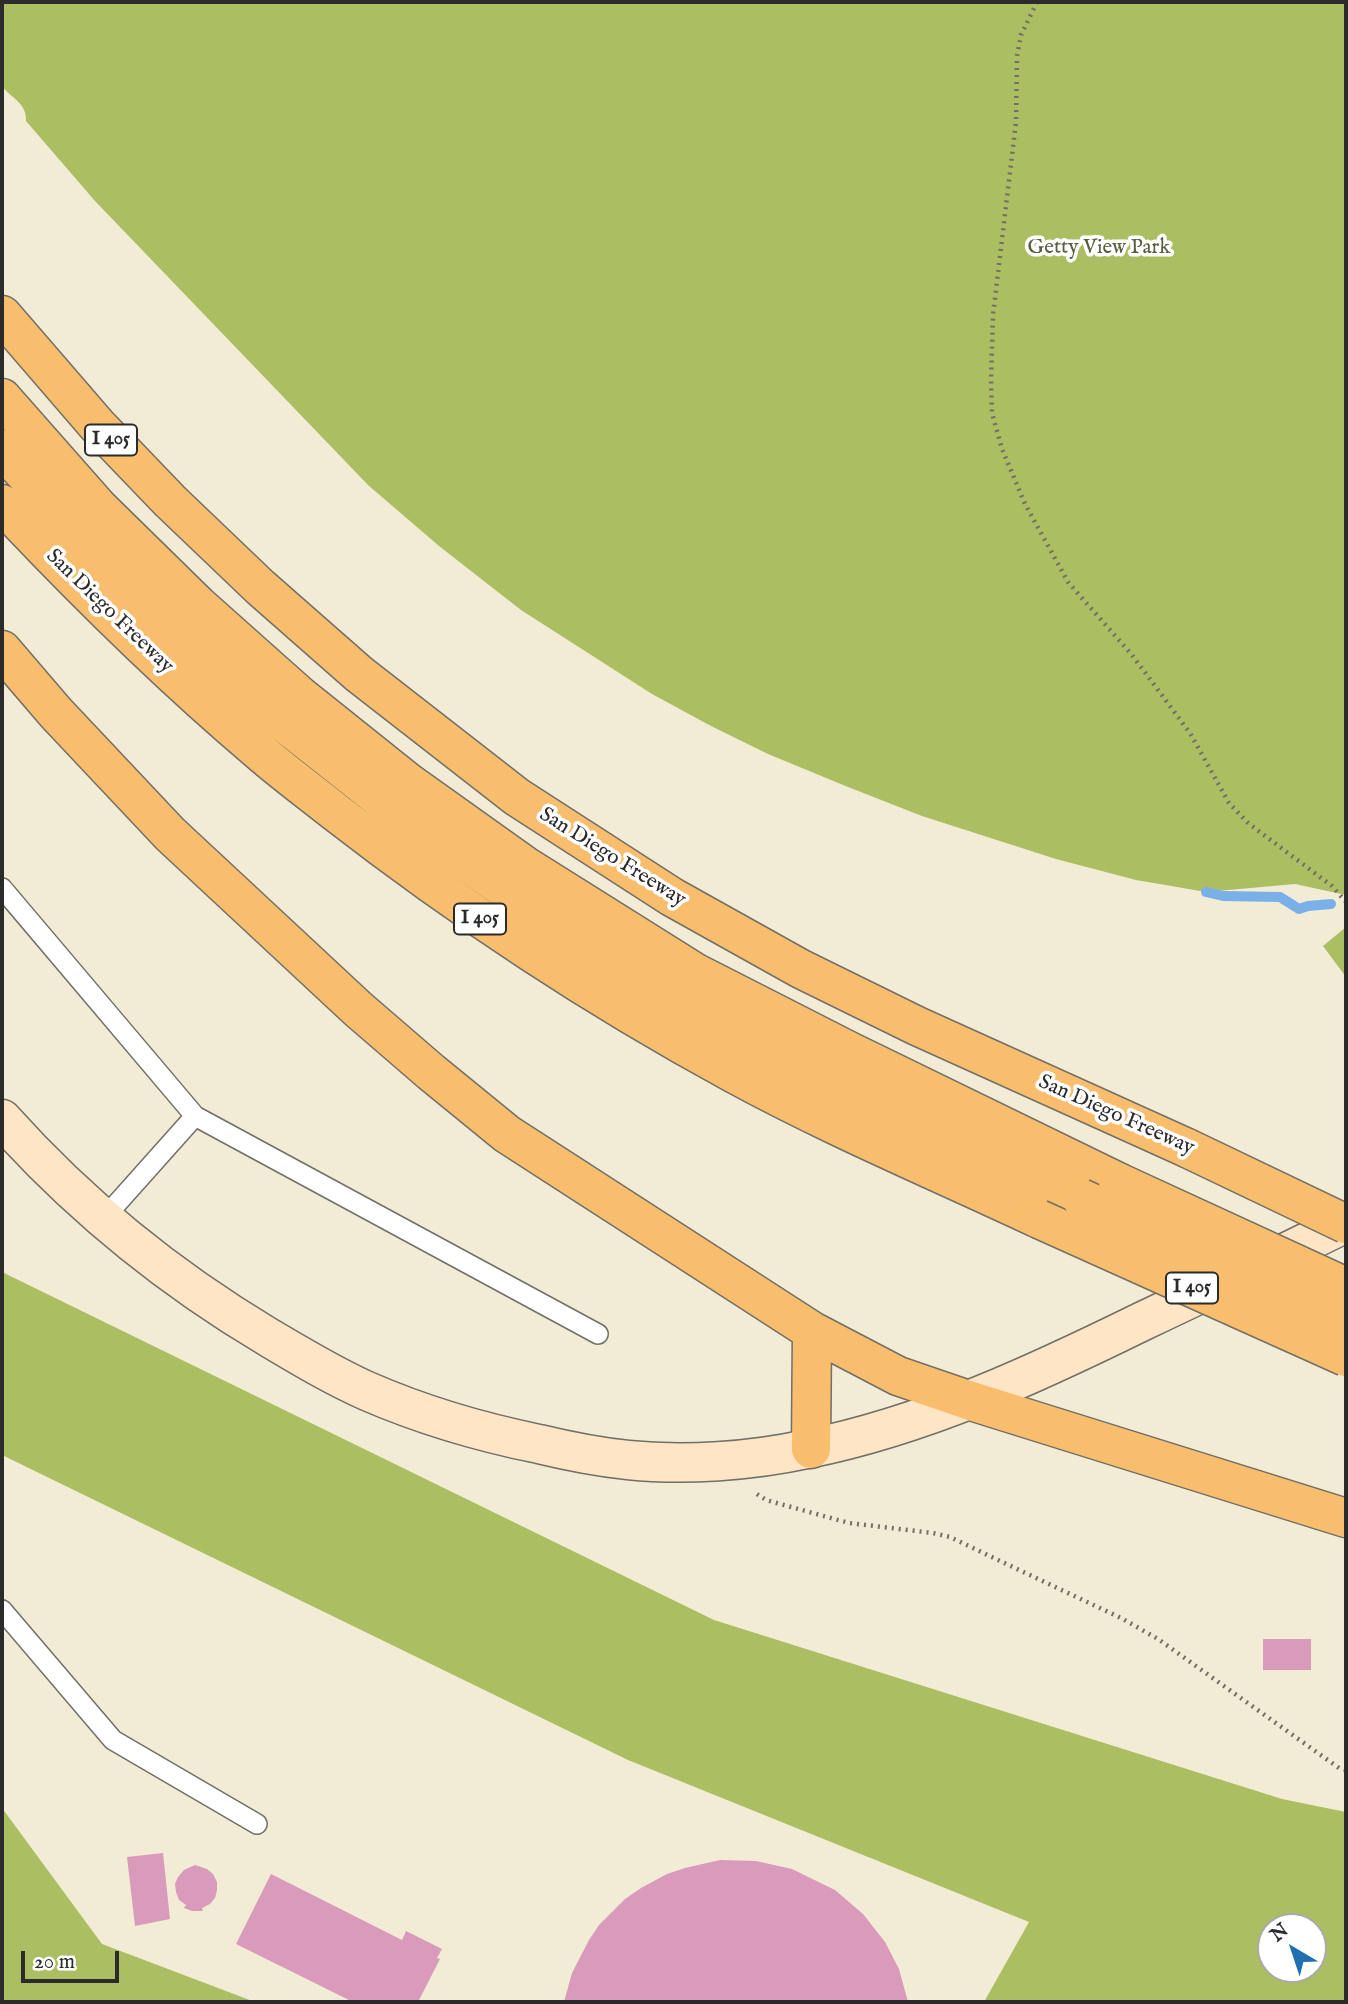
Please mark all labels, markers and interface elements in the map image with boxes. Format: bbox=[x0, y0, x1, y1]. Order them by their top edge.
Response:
park label: Getty View Park bbox=[1028, 236, 1170, 262]
road number: I 405 bbox=[85, 424, 137, 456]
street label: San Diego Freeway bbox=[40, 545, 178, 679]
street label: San Diego Freeway bbox=[534, 803, 690, 913]
road number: I 405 bbox=[454, 903, 506, 934]
street label: San Diego Freeway bbox=[1034, 1070, 1198, 1162]
road number: I 405 bbox=[1166, 1272, 1218, 1304]
north arrow bbox=[1257, 1913, 1327, 1983]
text: N bbox=[1266, 1919, 1294, 1948]
scale bar bbox=[24, 1938, 122, 1982]
text: 20 m bbox=[34, 1949, 75, 1976]

